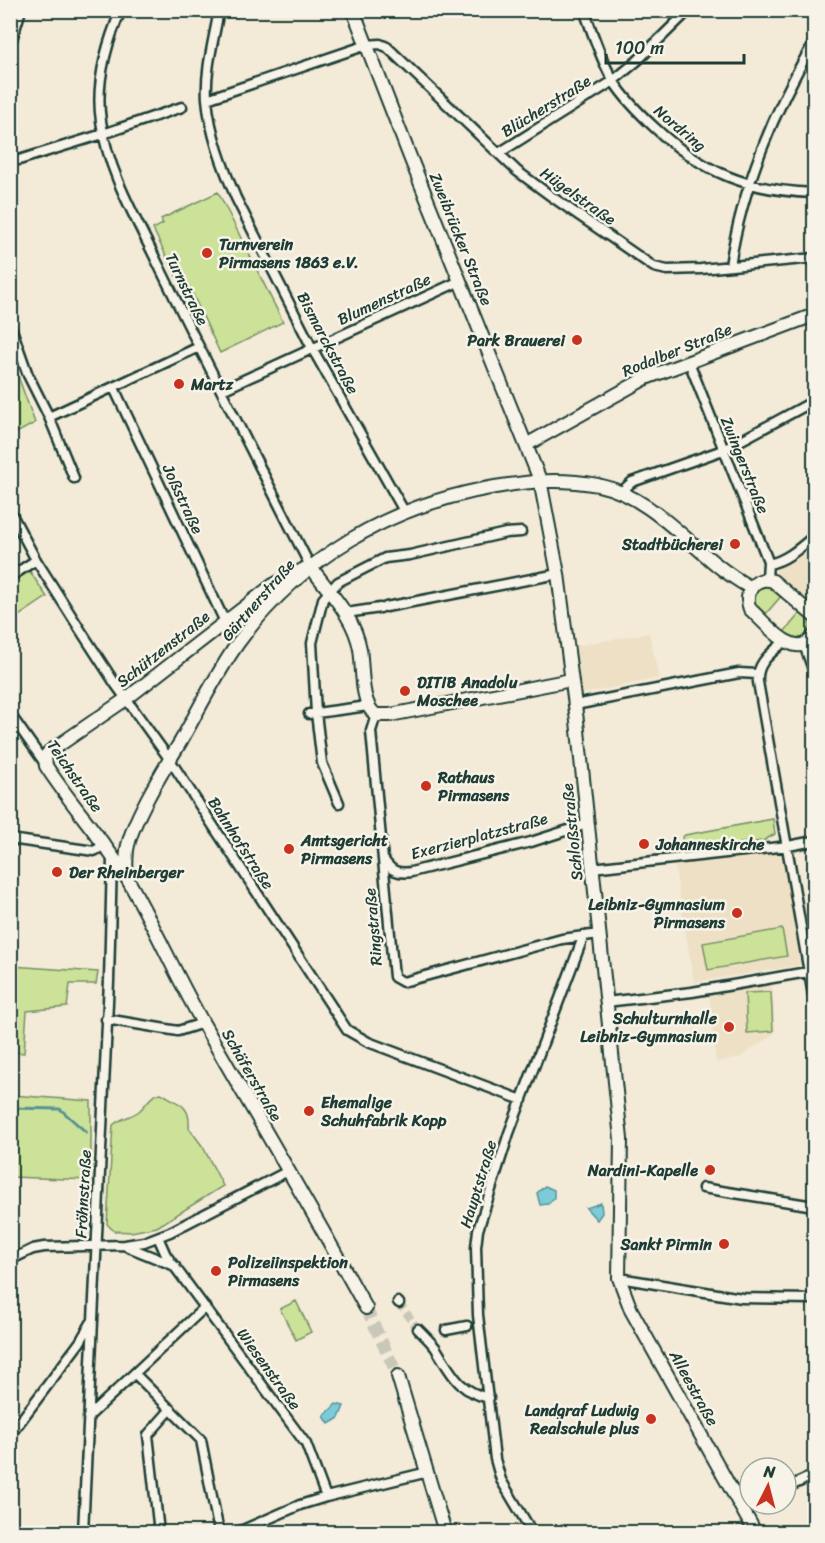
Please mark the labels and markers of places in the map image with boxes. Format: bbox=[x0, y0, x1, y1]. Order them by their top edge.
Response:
place label: Turnverein Pirmasens 1863 e.V. bbox=[219, 230, 359, 277]
marker: Turnverein Pirmasens 1863 e.V. bbox=[200, 246, 214, 260]
place label: Park Brauerei bbox=[467, 326, 566, 355]
marker: Park Brauerei bbox=[570, 333, 584, 347]
place label: Martz bbox=[190, 370, 234, 399]
marker: Martz bbox=[172, 377, 186, 391]
place label: Stadtbücherei bbox=[621, 530, 724, 559]
marker: Stadtbücherei bbox=[728, 537, 742, 551]
place label: DITIB Anadolu Moschee bbox=[416, 668, 518, 715]
marker: DITIB Anadolu Moschee bbox=[398, 684, 412, 698]
place label: Rathaus Pirmasens bbox=[437, 763, 510, 810]
marker: Rathaus Pirmasens bbox=[419, 779, 433, 793]
place label: Amtsgericht Pirmasens bbox=[300, 826, 388, 873]
place label: Johanneskirche bbox=[655, 830, 765, 859]
marker: Johanneskirche bbox=[637, 837, 651, 851]
marker: Amtsgericht Pirmasens bbox=[282, 842, 296, 856]
place label: Der Rheinberger bbox=[69, 858, 185, 887]
marker: Der Rheinberger bbox=[50, 865, 64, 879]
place label: Leibniz-Gymnasium Pirmasens bbox=[588, 890, 726, 937]
marker: Leibniz-Gymnasium Pirmasens bbox=[730, 906, 744, 920]
place label: Schulturnhalle Leibniz-Gymnasium bbox=[580, 1004, 718, 1051]
marker: Schulturnhalle Leibniz-Gymnasium bbox=[722, 1020, 736, 1034]
place label: Ehemalige Schuhfabrik Kopp bbox=[320, 1088, 447, 1135]
marker: Ehemalige Schuhfabrik Kopp bbox=[302, 1104, 316, 1118]
place label: Nardini-Kapelle bbox=[587, 1156, 698, 1185]
marker: Nardini-Kapelle bbox=[703, 1163, 717, 1177]
place label: Sankt Pirmin bbox=[619, 1230, 712, 1259]
marker: Sankt Pirmin bbox=[717, 1237, 731, 1251]
place label: Polizeiinspektion Pirmasens bbox=[228, 1248, 348, 1295]
marker: Polizeiinspektion Pirmasens bbox=[209, 1264, 223, 1278]
place label: Landgraf Ludwig Realschule plus bbox=[525, 1396, 640, 1443]
marker: Landgraf Ludwig Realschule plus bbox=[644, 1412, 658, 1426]

